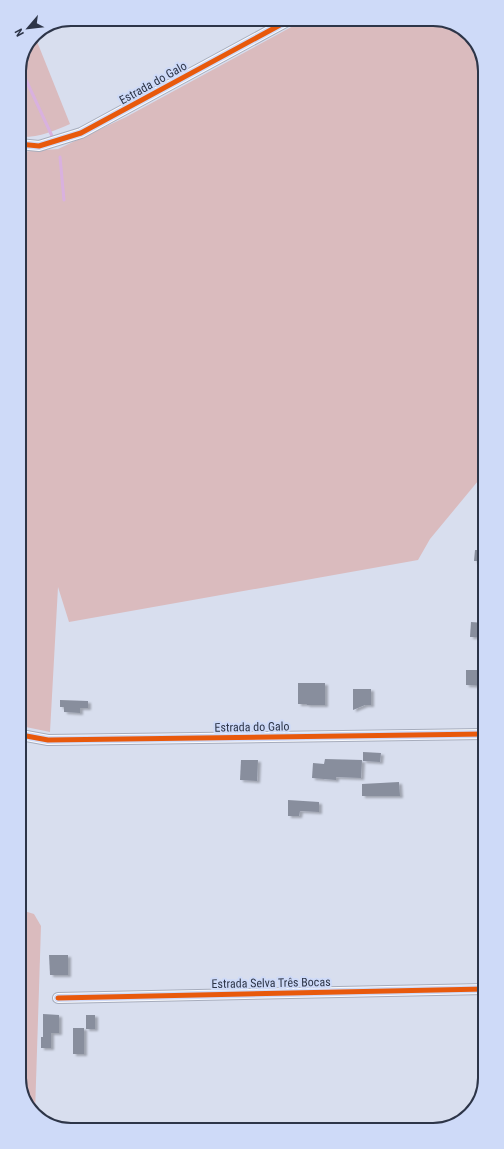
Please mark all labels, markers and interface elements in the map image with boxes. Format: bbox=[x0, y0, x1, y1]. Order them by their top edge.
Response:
north arrow bbox=[8, 8, 48, 48]
text: N bbox=[12, 26, 27, 38]
street label: Estrada do Galo bbox=[117, 59, 189, 107]
street label: Estrada do Galo bbox=[214, 719, 290, 735]
street label: Estrada Selva Três Bocas bbox=[211, 975, 331, 991]

